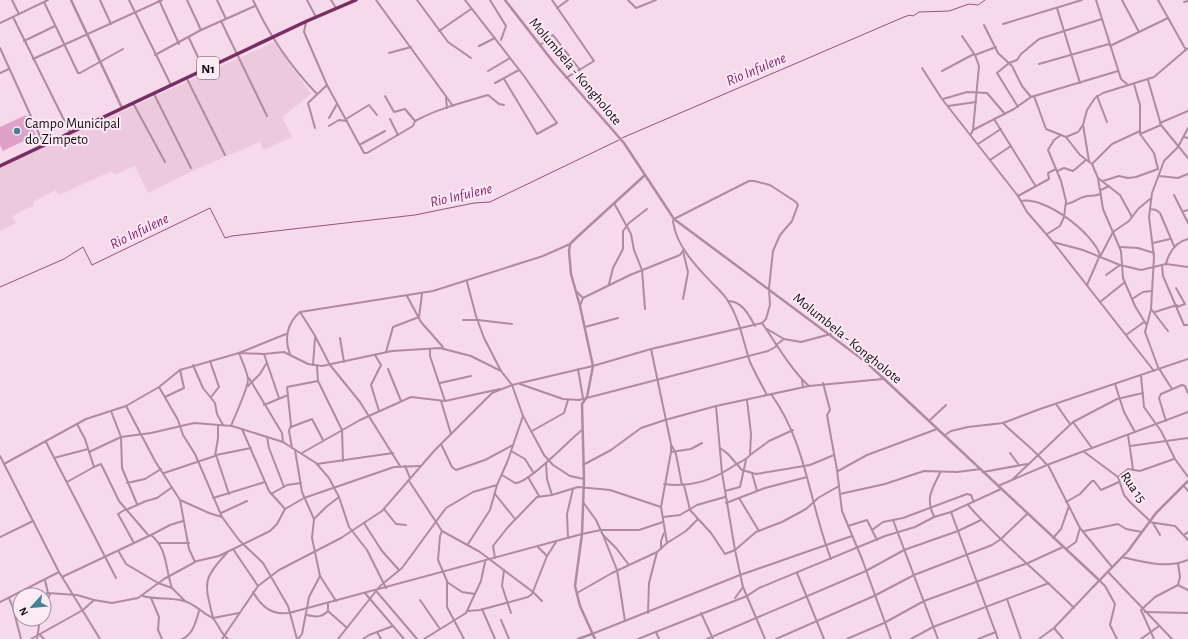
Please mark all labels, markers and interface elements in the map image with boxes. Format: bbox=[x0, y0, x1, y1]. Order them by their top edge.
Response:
street label: Molumbela - Kongholote bbox=[526, 15, 624, 128]
water label: Rio Infulene bbox=[724, 50, 789, 89]
road number: N1 bbox=[197, 57, 219, 79]
place label: Campo Municipal do Zimpeto bbox=[25, 117, 120, 147]
marker: Campo Municipal do Zimpeto bbox=[12, 126, 22, 136]
water label: Rio Infulene bbox=[428, 181, 494, 210]
water label: Rio Infulene bbox=[107, 211, 171, 252]
street label: Molumbela - Kongholote bbox=[790, 291, 904, 387]
street label: Rua 15 bbox=[1118, 470, 1149, 506]
north arrow bbox=[12, 587, 52, 627]
text: N bbox=[17, 605, 30, 617]

